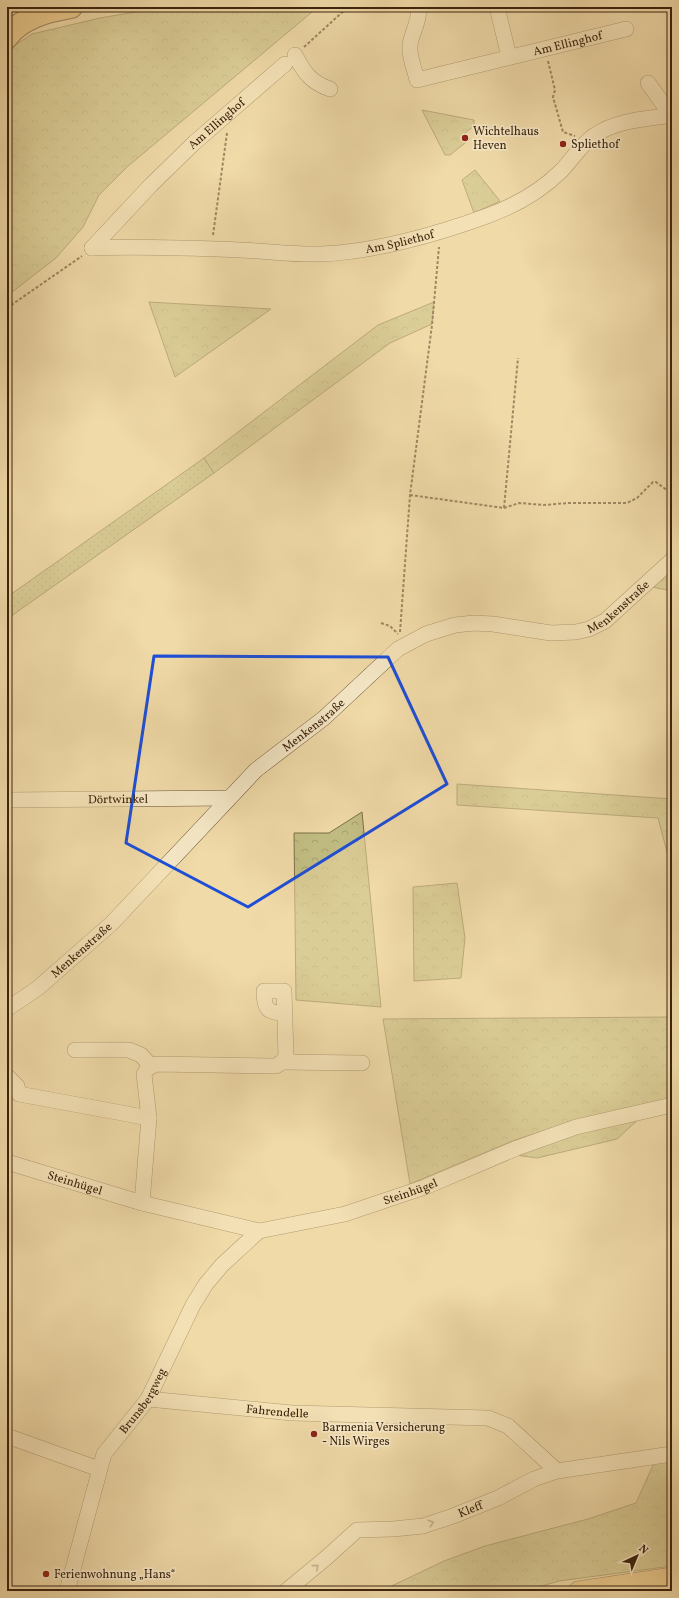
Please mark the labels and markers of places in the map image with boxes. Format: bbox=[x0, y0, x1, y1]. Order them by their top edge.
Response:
place label: Wichtelhaus Heven bbox=[473, 124, 539, 154]
marker: Wichtelhaus Heven bbox=[460, 133, 470, 143]
place label: Spliethof bbox=[571, 137, 621, 153]
marker: Spliethof bbox=[558, 139, 568, 149]
place label: Barmenia Versicherung - Nils Wirges bbox=[322, 1420, 445, 1450]
marker: Barmenia Versicherung - Nils Wirges bbox=[309, 1429, 319, 1439]
place label: Ferienwohnung „Hans“ bbox=[54, 1567, 175, 1583]
marker: Ferienwohnung „Hans“ bbox=[41, 1569, 51, 1579]

